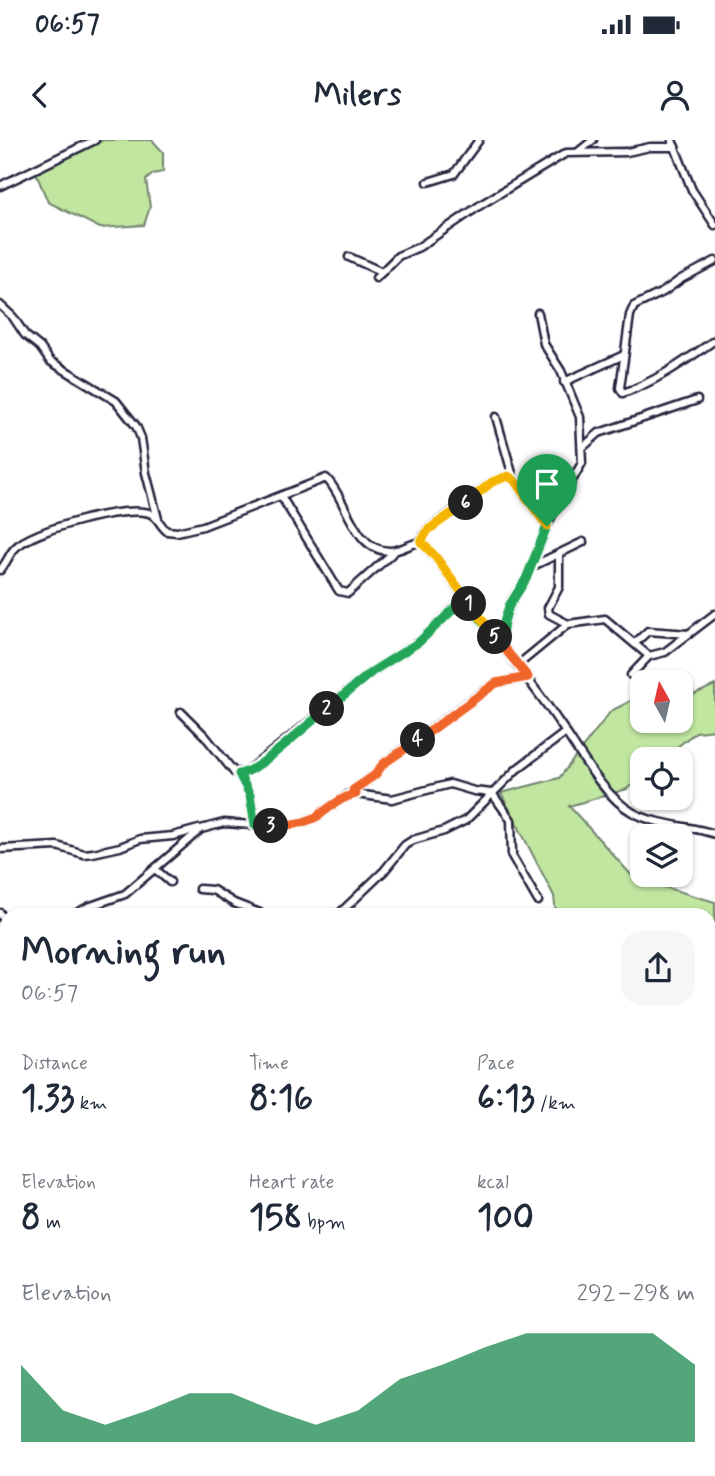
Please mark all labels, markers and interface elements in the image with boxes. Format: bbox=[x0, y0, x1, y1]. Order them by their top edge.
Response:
text: 06:57 bbox=[35, 8, 100, 42]
text: Milers bbox=[314, 74, 401, 116]
icon: back bbox=[21, 76, 59, 114]
icon: person bbox=[656, 76, 694, 114]
pin bbox=[517, 454, 577, 526]
icon: arrive bbox=[528, 465, 566, 503]
pin: 6 bbox=[448, 486, 484, 520]
text: 6 bbox=[461, 490, 470, 515]
pin: 1 bbox=[452, 587, 486, 622]
text: 1 bbox=[464, 591, 473, 616]
pin: 5 bbox=[477, 620, 512, 654]
text: 5 bbox=[489, 624, 500, 649]
north arrow bbox=[630, 670, 693, 733]
map controls bbox=[630, 670, 693, 887]
pin: 2 bbox=[310, 692, 344, 726]
text: 2 bbox=[322, 696, 331, 721]
pin: 4 bbox=[400, 722, 436, 758]
text: 4 bbox=[412, 727, 423, 752]
button: locate bbox=[630, 747, 693, 810]
pin: 3 bbox=[254, 808, 288, 844]
text: 3 bbox=[266, 813, 275, 838]
button: layers bbox=[630, 824, 693, 887]
text: Morning run bbox=[21, 928, 226, 977]
button: share bbox=[621, 931, 695, 1005]
text: 06:57 bbox=[21, 979, 78, 1009]
text: Distance bbox=[21, 1051, 88, 1076]
text: Time bbox=[249, 1051, 289, 1076]
text: Pace bbox=[477, 1051, 515, 1076]
text: 1.33 bbox=[21, 1076, 75, 1122]
text: 8:16 bbox=[249, 1076, 313, 1122]
text: 6:13 bbox=[477, 1076, 535, 1122]
text: km bbox=[75, 1091, 107, 1116]
text: /km bbox=[535, 1091, 576, 1116]
text: Elevation bbox=[21, 1170, 96, 1195]
text: Heart rate bbox=[249, 1170, 334, 1195]
text: kcal bbox=[477, 1170, 509, 1195]
text: 8 bbox=[21, 1195, 41, 1241]
text: 158 bbox=[249, 1195, 302, 1241]
text: 100 bbox=[477, 1195, 534, 1241]
text: m bbox=[41, 1210, 61, 1235]
text: bpm bbox=[302, 1210, 346, 1235]
text: Elevation bbox=[21, 1279, 112, 1309]
text: 292–298 m bbox=[577, 1279, 695, 1309]

